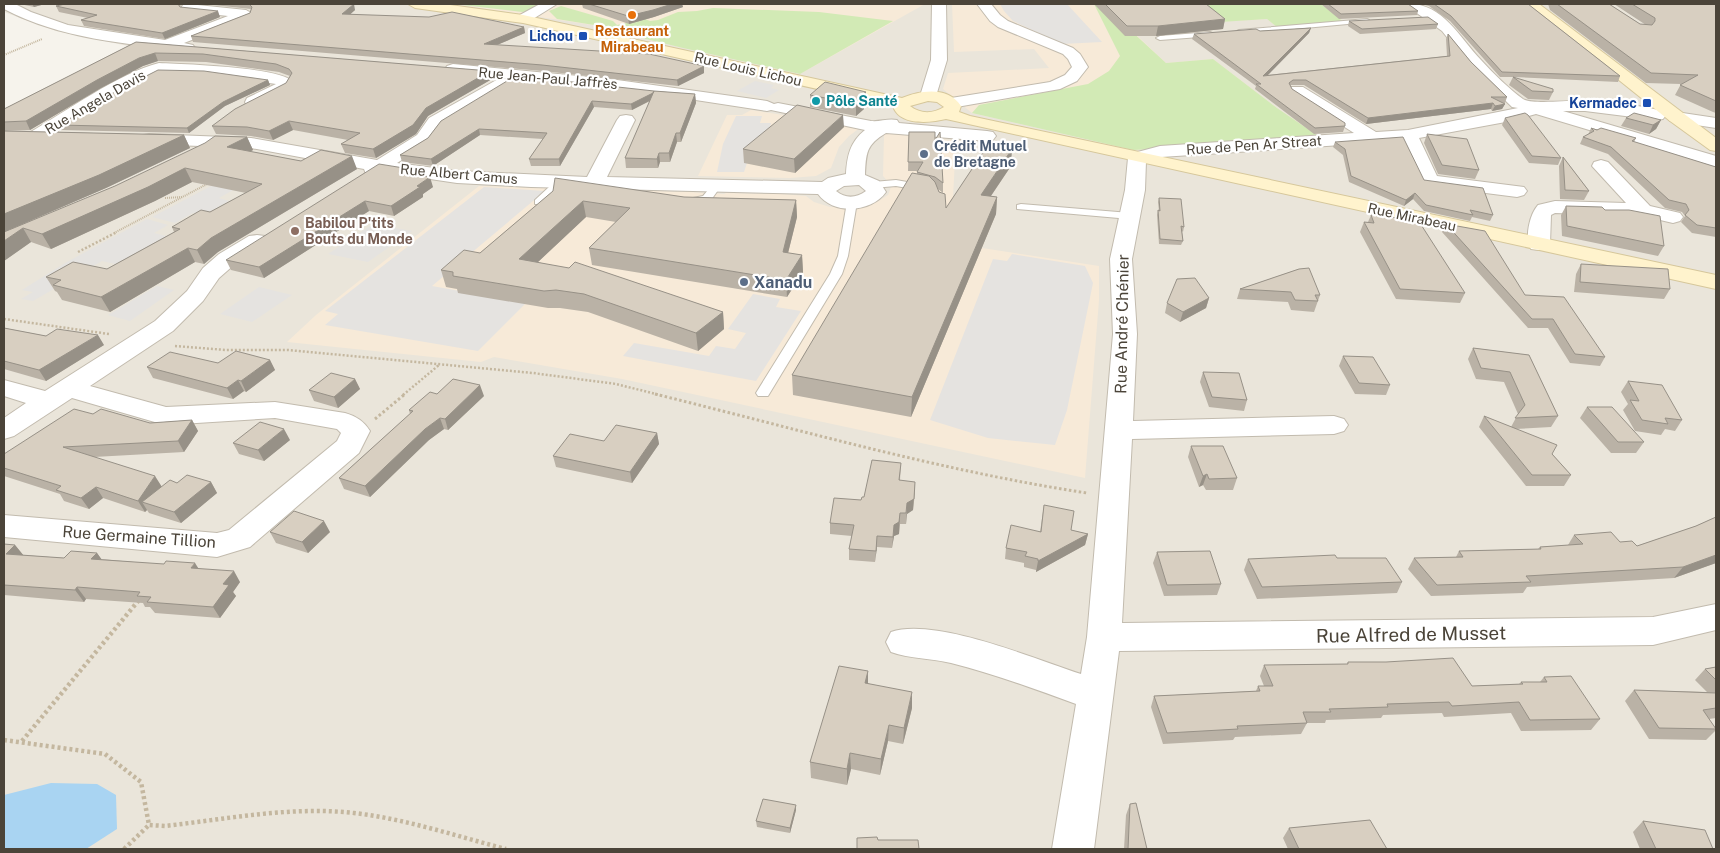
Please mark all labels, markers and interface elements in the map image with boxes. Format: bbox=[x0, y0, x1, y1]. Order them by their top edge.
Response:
marker: Restaurant Mirabeau bbox=[626, 9, 638, 21]
place label: Restaurant Mirabeau bbox=[595, 23, 669, 55]
place label: Lichou bbox=[529, 28, 573, 44]
marker: Lichou bbox=[577, 30, 589, 42]
street label: Rue Louis Lichou bbox=[693, 49, 803, 89]
street label: Rue Jean-Paul Jaffrès bbox=[478, 64, 618, 92]
street label: Rue Angela Davis bbox=[42, 67, 148, 137]
place label: Pôle Santé bbox=[826, 93, 898, 109]
marker: Pôle Santé bbox=[810, 95, 822, 107]
place label: Kermadec bbox=[1569, 95, 1637, 111]
marker: Kermadec bbox=[1641, 97, 1653, 109]
street label: Rue de Pen Ar Streat bbox=[1186, 132, 1322, 158]
place label: Crédit Mutuel de Bretagne bbox=[934, 138, 1027, 170]
marker: Crédit Mutuel de Bretagne bbox=[918, 148, 930, 160]
street label: Rue Albert Camus bbox=[400, 161, 518, 187]
street label: Rue Mirabeau bbox=[1366, 200, 1458, 234]
place label: Babilou P'tits Bouts du Monde bbox=[305, 215, 413, 247]
marker: Babilou P'tits Bouts du Monde bbox=[289, 225, 301, 237]
street label: Rue André Chénier bbox=[1111, 254, 1133, 394]
place label: Xanadu bbox=[754, 273, 812, 292]
marker: Xanadu bbox=[738, 276, 750, 288]
street label: Rue Germaine Tillion bbox=[62, 522, 216, 552]
street label: Rue Alfred de Musset bbox=[1316, 621, 1506, 647]

